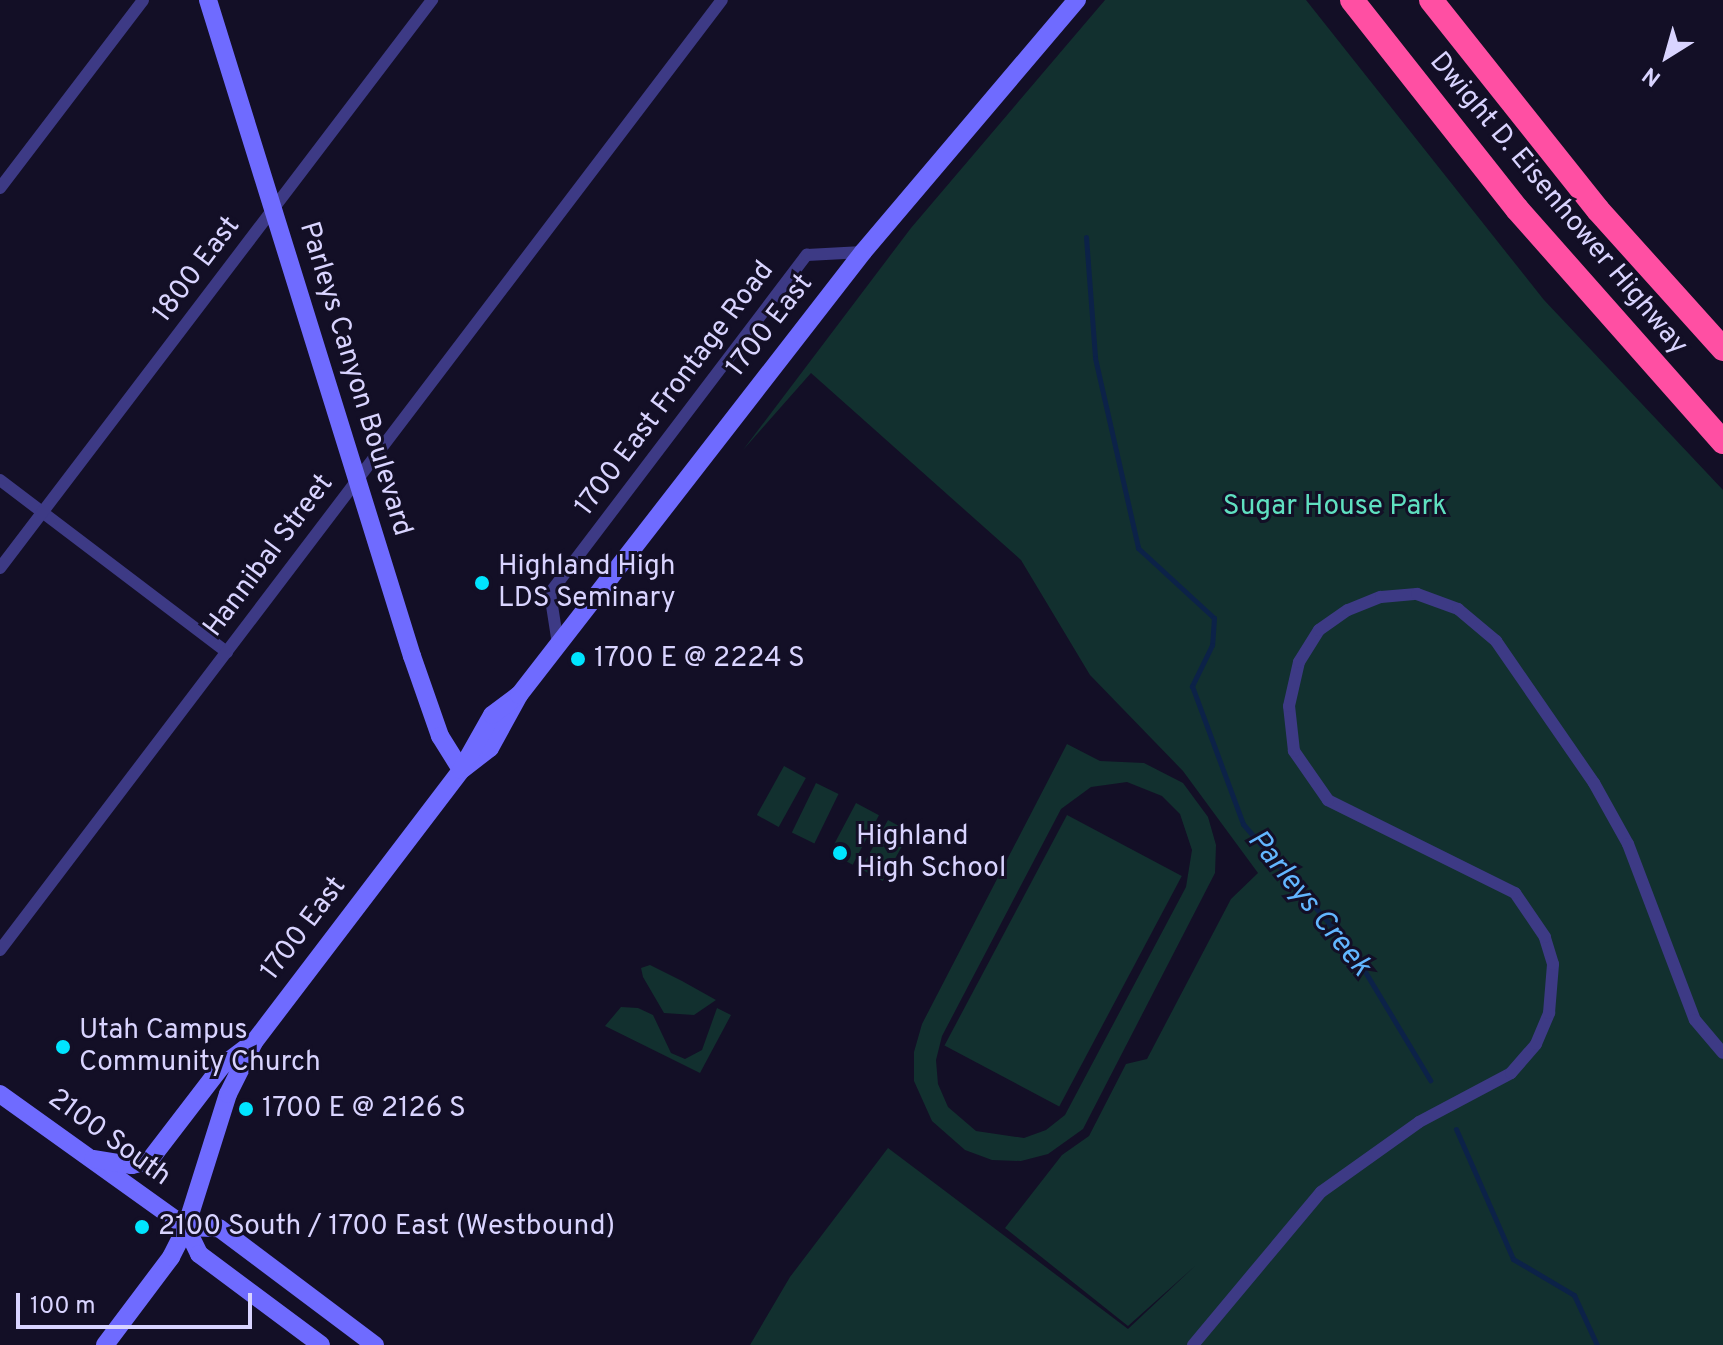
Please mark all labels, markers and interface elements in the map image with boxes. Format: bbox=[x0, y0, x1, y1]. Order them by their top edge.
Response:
north arrow bbox=[1627, 16, 1707, 96]
street label: Dwight D. Eisenhower Highway bbox=[1422, 46, 1694, 362]
text: N bbox=[1638, 60, 1667, 91]
street label: 1800 East bbox=[146, 210, 248, 330]
street label: Parleys Canyon Boulevard bbox=[291, 218, 419, 540]
street label: 1700 East Frontage Road bbox=[568, 255, 782, 523]
street label: 1700 East bbox=[719, 268, 821, 384]
street label: Hannibal Street bbox=[197, 468, 341, 644]
park label: Sugar House Park bbox=[1223, 490, 1447, 524]
place label: Highland High LDS Seminary bbox=[498, 550, 675, 616]
marker: Highland High LDS Seminary bbox=[473, 574, 491, 592]
place label: 1700 E @ 2224 S bbox=[594, 642, 805, 676]
marker: 1700 E @ 2224 S bbox=[569, 650, 587, 668]
place label: Highland High School bbox=[856, 820, 1006, 886]
water label: Parleys Creek bbox=[1238, 824, 1378, 984]
marker: Highland High School bbox=[831, 844, 849, 862]
street label: 1700 East bbox=[254, 870, 354, 988]
place label: Utah Campus Community Church bbox=[79, 1014, 321, 1080]
marker: Utah Campus Community Church bbox=[54, 1038, 72, 1056]
street label: 2100 South bbox=[41, 1082, 177, 1194]
place label: 1700 E @ 2126 S bbox=[262, 1092, 466, 1126]
marker: 1700 E @ 2126 S bbox=[237, 1100, 255, 1118]
place label: 2100 South / 1700 East (Westbound) bbox=[158, 1210, 615, 1244]
marker: 2100 South / 1700 East (Westbound) bbox=[133, 1218, 151, 1236]
scale bar bbox=[20, 1277, 256, 1327]
text: 100 m bbox=[30, 1292, 96, 1322]

